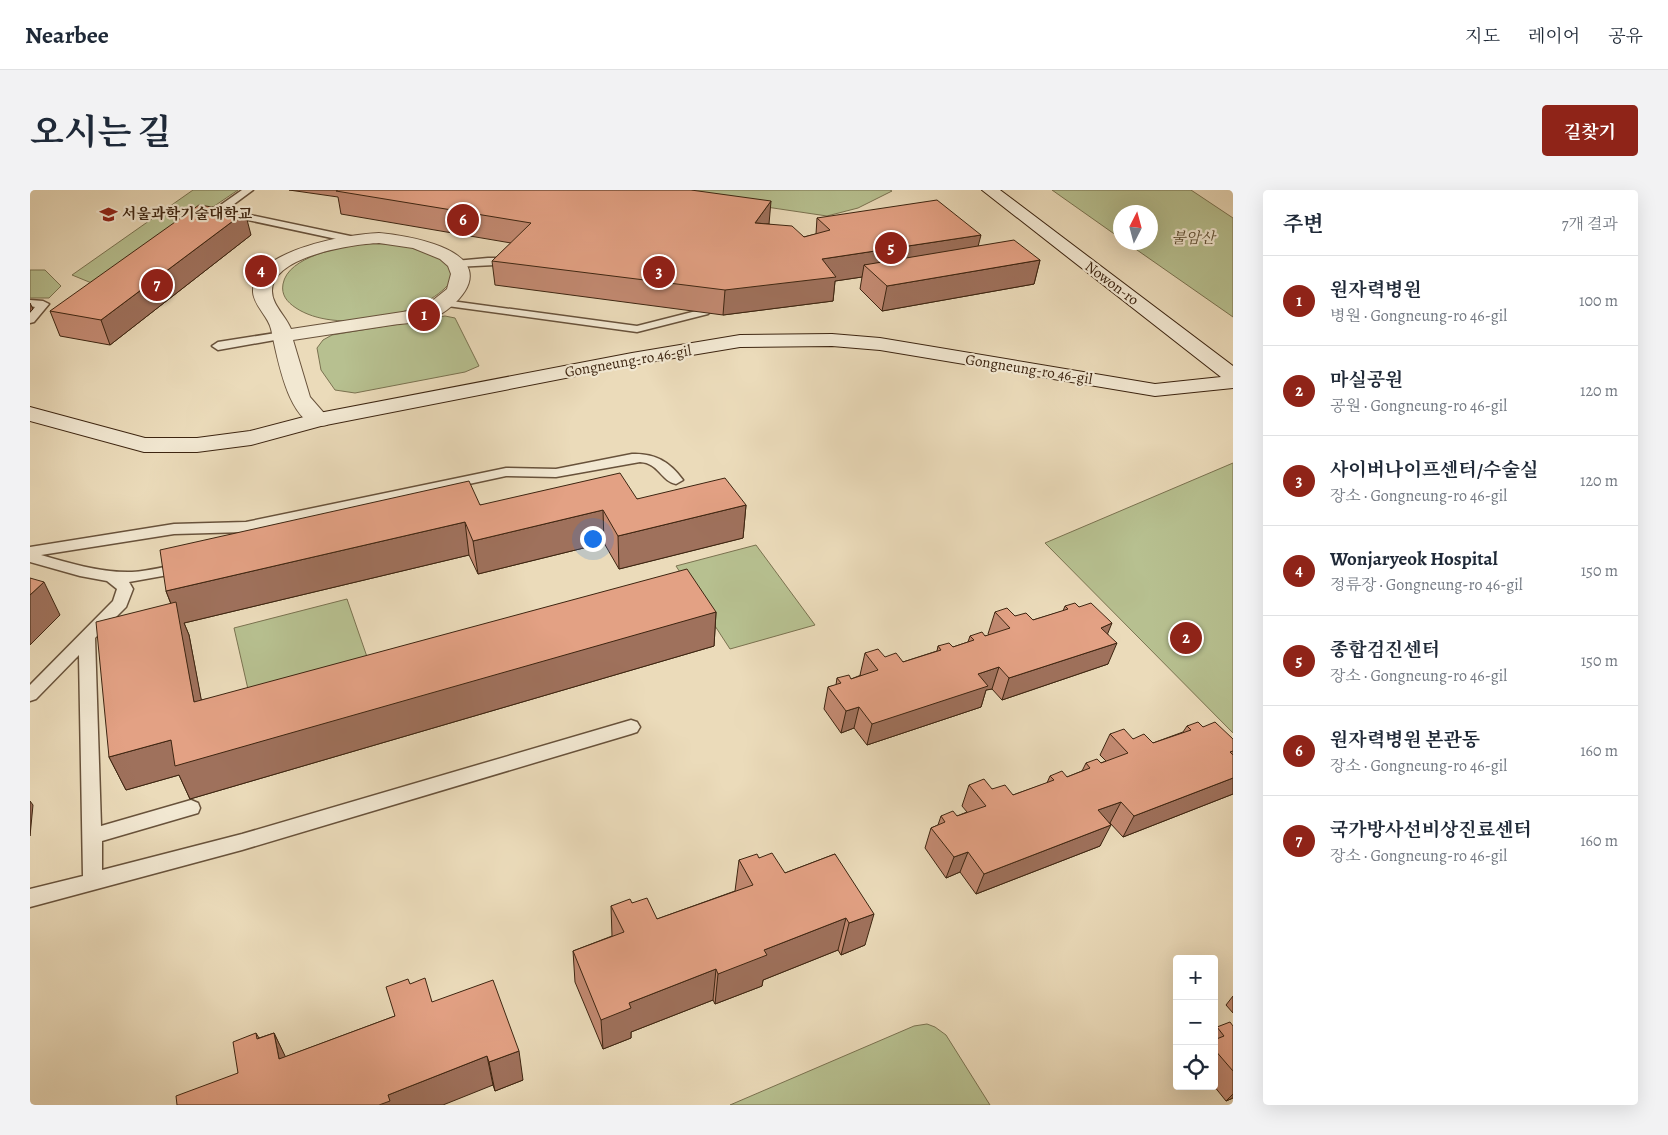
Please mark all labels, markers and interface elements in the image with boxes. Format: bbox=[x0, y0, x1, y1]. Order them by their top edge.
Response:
text: Nearbee bbox=[25, 19, 109, 51]
text: 지도 bbox=[1465, 24, 1500, 48]
text: 레이어 bbox=[1528, 24, 1580, 48]
text: 공유 bbox=[1608, 24, 1643, 48]
button: 길찾기 bbox=[1542, 105, 1638, 156]
text: 오시는 길 bbox=[30, 108, 171, 156]
pin: 6 bbox=[447, 201, 479, 239]
school or university icon: 서울과학기술대학교 bbox=[98, 204, 118, 224]
place label: 서울과학기술대학교 bbox=[122, 204, 253, 224]
north arrow bbox=[1113, 205, 1158, 250]
text: 주변 bbox=[1283, 210, 1324, 238]
text: 7개 결과 bbox=[1562, 213, 1618, 235]
park label: 불암산 bbox=[1171, 228, 1217, 248]
pin: 5 bbox=[875, 229, 907, 267]
pin: 4 bbox=[245, 252, 277, 290]
pin: 3 bbox=[643, 253, 675, 291]
street label: Nowon-ro bbox=[1081, 256, 1143, 310]
pin: 7 bbox=[141, 266, 173, 304]
text: 원자력병원 bbox=[1330, 277, 1422, 303]
text: 1 bbox=[1296, 290, 1302, 312]
text: 100 m bbox=[1579, 290, 1618, 312]
pin: 1 bbox=[408, 296, 440, 334]
text: 병원 · Gongneung-ro 46-gil bbox=[1330, 305, 1507, 327]
street label: Gongneung-ro 46-gil bbox=[563, 340, 693, 382]
street label: Gongneung-ro 46-gil bbox=[964, 349, 1094, 389]
text: 마실공원 bbox=[1330, 367, 1403, 393]
text: 2 bbox=[1295, 380, 1303, 402]
text: 120 m bbox=[1580, 380, 1618, 402]
text: 공원 · Gongneung-ro 46-gil bbox=[1330, 395, 1507, 417]
text: 사이버나이프센터/수술실 bbox=[1330, 457, 1538, 483]
text: 3 bbox=[1296, 470, 1302, 492]
text: 120 m bbox=[1580, 470, 1618, 492]
text: 장소 · Gongneung-ro 46-gil bbox=[1330, 485, 1507, 507]
your location bbox=[580, 526, 606, 552]
text: Wonjaryeok Hospital bbox=[1330, 546, 1498, 572]
text: 4 bbox=[1295, 560, 1303, 582]
text: 150 m bbox=[1581, 560, 1618, 582]
text: 정류장 · Gongneung-ro 46-gil bbox=[1330, 574, 1523, 596]
pin: 2 bbox=[1170, 619, 1202, 657]
text: 종합검진센터 bbox=[1330, 637, 1440, 663]
text: 5 bbox=[1296, 650, 1302, 672]
text: 150 m bbox=[1581, 650, 1618, 672]
text: 장소 · Gongneung-ro 46-gil bbox=[1330, 665, 1507, 687]
text: 원자력병원 본관동 bbox=[1330, 727, 1480, 753]
text: 6 bbox=[1295, 740, 1303, 762]
text: 160 m bbox=[1580, 740, 1618, 762]
text: 장소 · Gongneung-ro 46-gil bbox=[1330, 755, 1507, 777]
text: 국가방사선비상진료센터 bbox=[1330, 817, 1532, 843]
text: 7 bbox=[1296, 830, 1302, 852]
text: 160 m bbox=[1580, 830, 1618, 852]
text: 장소 · Gongneung-ro 46-gil bbox=[1330, 845, 1507, 867]
map controls bbox=[1173, 955, 1218, 1090]
button: + bbox=[1173, 955, 1218, 1000]
button: − bbox=[1173, 1000, 1218, 1045]
button: locate bbox=[1173, 1045, 1218, 1090]

